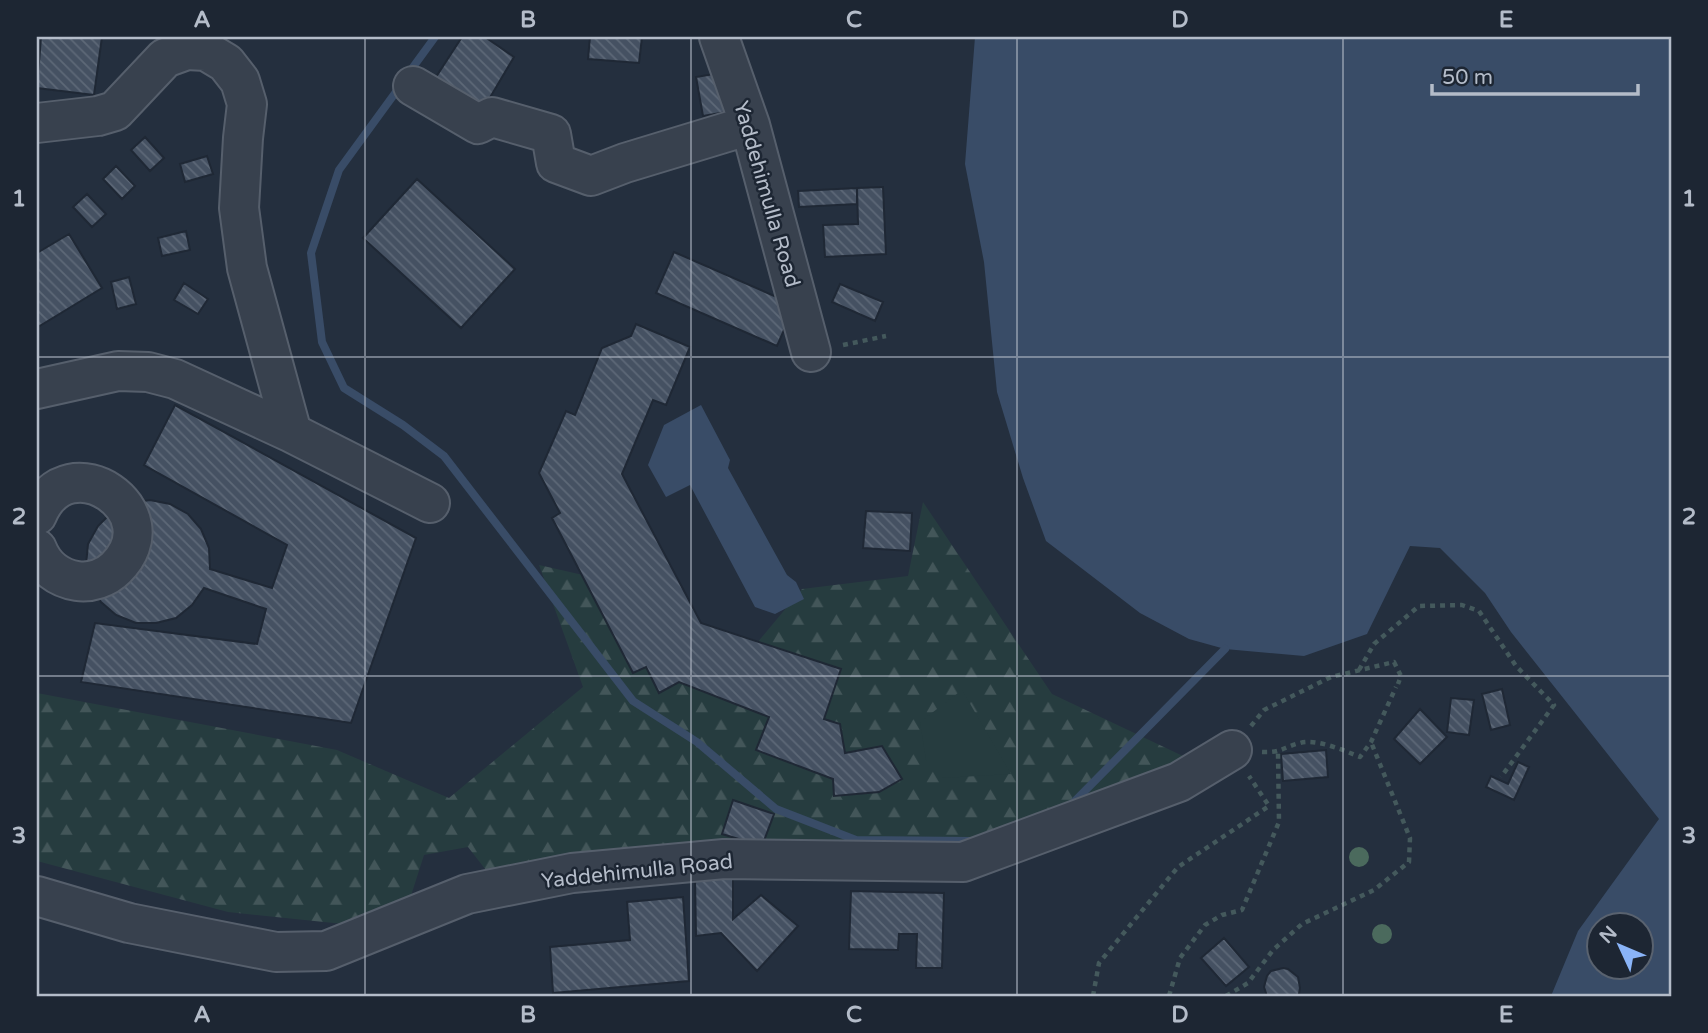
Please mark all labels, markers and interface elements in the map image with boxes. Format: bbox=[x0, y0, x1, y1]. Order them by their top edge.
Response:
text: A bbox=[193, 6, 211, 34]
text: B bbox=[520, 6, 536, 34]
text: C bbox=[846, 6, 862, 34]
text: D bbox=[1171, 6, 1189, 34]
text: E bbox=[1499, 6, 1513, 34]
scale bar bbox=[1432, 52, 1638, 96]
text: 50 m bbox=[1442, 65, 1493, 90]
street label: Yaddehimulla Road bbox=[728, 98, 805, 290]
text: 1 bbox=[12, 185, 26, 213]
text: 1 bbox=[1682, 185, 1696, 213]
text: 2 bbox=[12, 503, 26, 531]
text: 2 bbox=[1682, 503, 1696, 531]
text: 3 bbox=[12, 822, 26, 850]
text: 3 bbox=[1682, 822, 1696, 850]
street label: Yaddehimulla Road bbox=[540, 849, 734, 894]
north arrow bbox=[1586, 911, 1656, 981]
text: N bbox=[1595, 922, 1622, 948]
text: A bbox=[193, 1001, 211, 1029]
text: B bbox=[520, 1001, 536, 1029]
text: C bbox=[846, 1001, 862, 1029]
text: D bbox=[1171, 1001, 1189, 1029]
text: E bbox=[1499, 1001, 1513, 1029]

